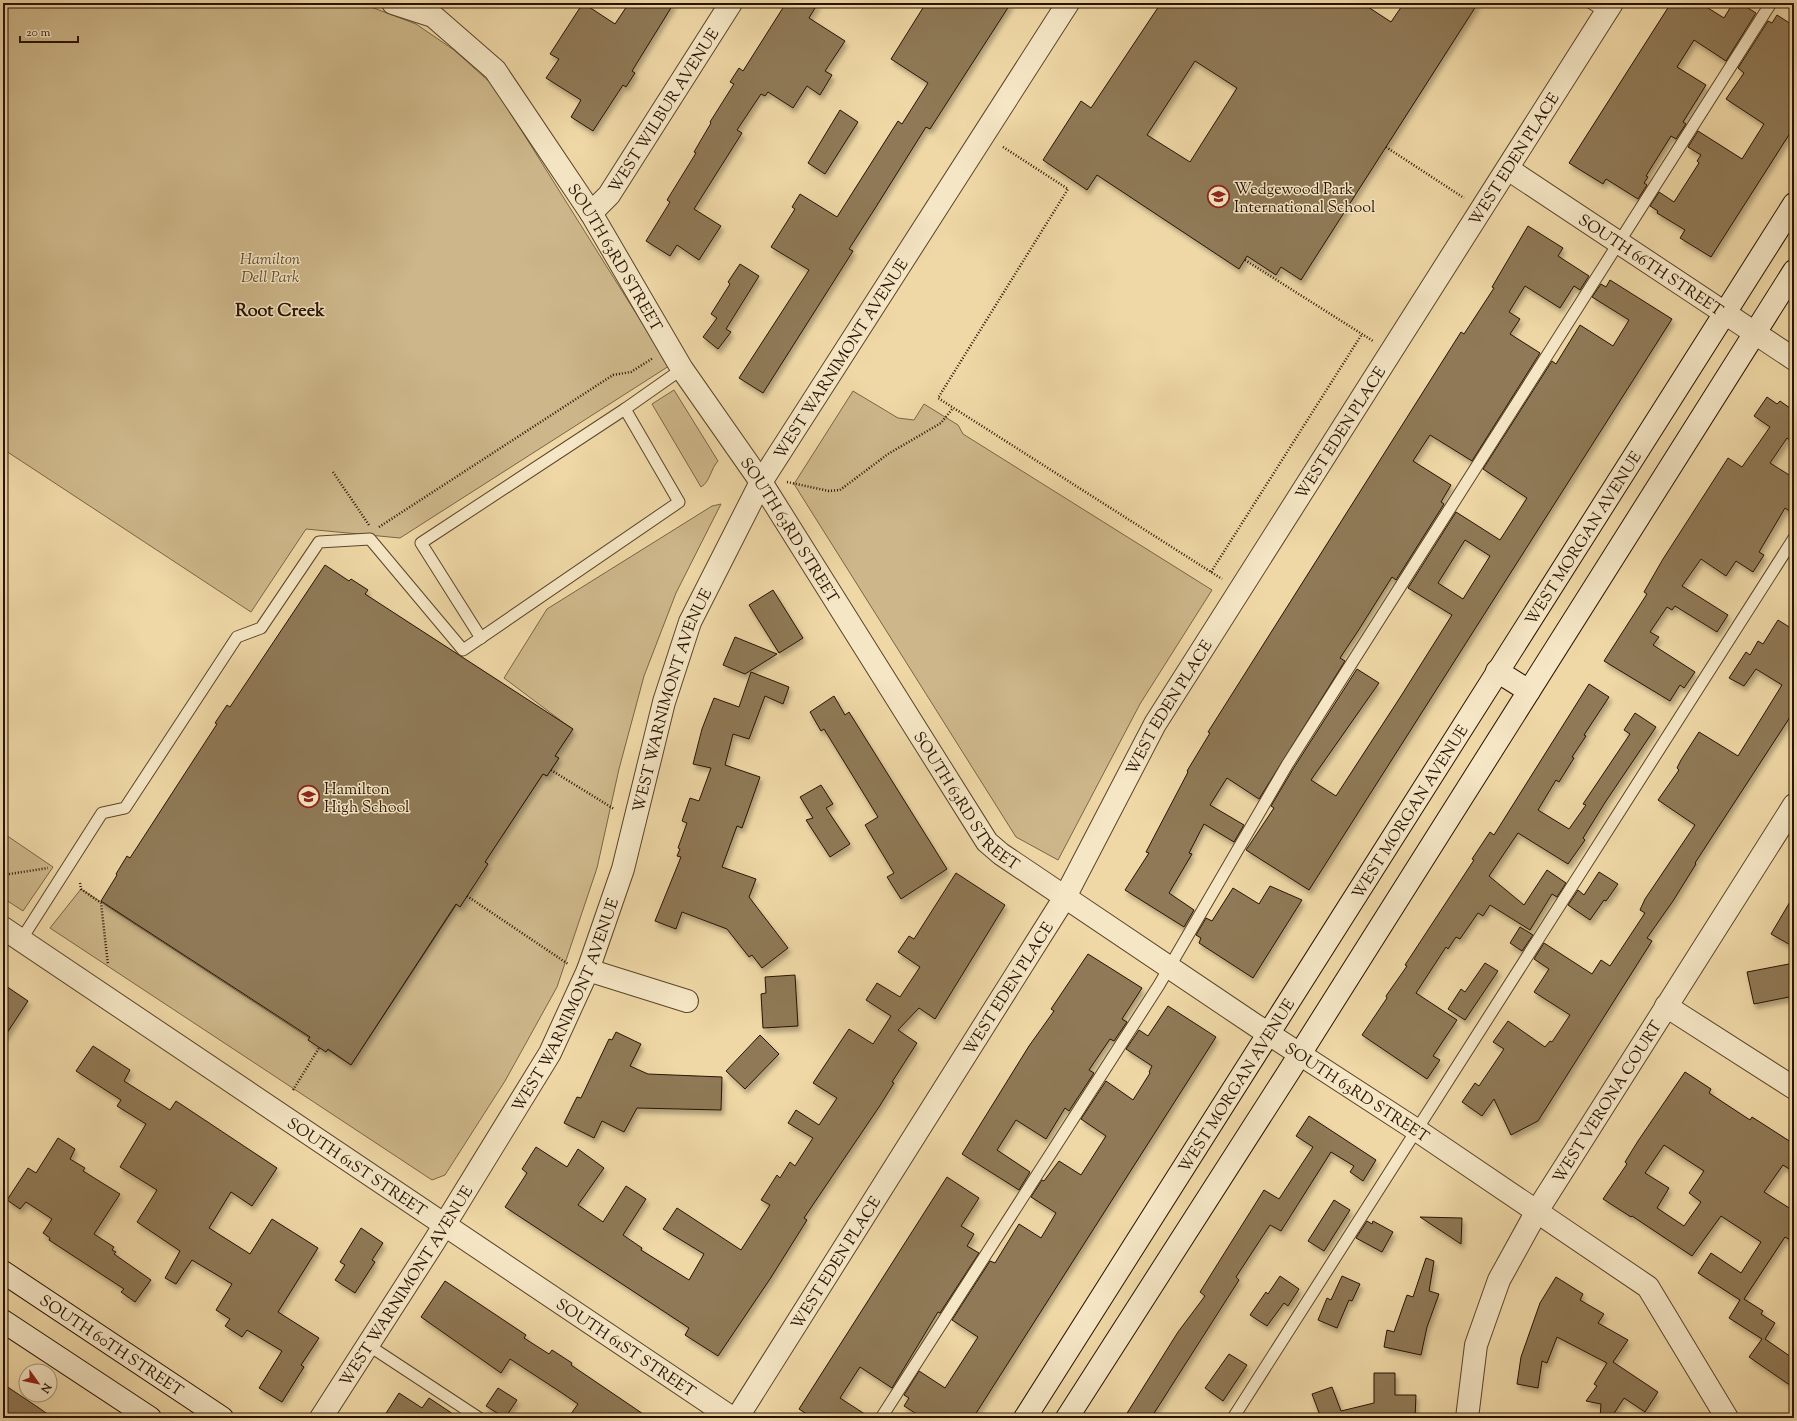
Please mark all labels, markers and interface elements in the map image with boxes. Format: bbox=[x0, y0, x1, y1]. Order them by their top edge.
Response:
scale bar bbox=[20, 18, 78, 44]
text: 20 m bbox=[26, 24, 51, 42]
street label: WEST WILBUR AVENUE bbox=[604, 24, 726, 198]
street label: WEST EDEN PLACE bbox=[1465, 89, 1566, 231]
place label: Wedgewood Park International School bbox=[1234, 179, 1376, 220]
street label: SOUTH 63RD STREET bbox=[561, 180, 667, 336]
school or university icon: Wedgewood Park International School bbox=[1206, 184, 1232, 210]
street label: SOUTH 66TH STREET bbox=[1573, 210, 1727, 323]
park label: Hamilton Dell Park bbox=[240, 249, 301, 290]
street label: WEST WARNIMONT AVENUE bbox=[770, 255, 915, 464]
district label: Root Creek bbox=[235, 299, 325, 325]
street label: WEST EDEN PLACE bbox=[1291, 362, 1393, 505]
street label: WEST MORGAN AVENUE bbox=[1521, 447, 1649, 631]
street label: SOUTH 63RD STREET bbox=[733, 454, 843, 608]
street label: WEST WARNIMONT AVENUE bbox=[628, 585, 719, 815]
street label: WEST EDEN PLACE bbox=[1121, 636, 1219, 780]
street label: WEST MORGAN AVENUE bbox=[1348, 721, 1475, 904]
street label: SOUTH 63RD STREET bbox=[906, 728, 1023, 877]
place label: Hamilton High School bbox=[324, 779, 410, 820]
school or university icon: Hamilton High School bbox=[295, 784, 321, 810]
street label: WEST WARNIMONT AVENUE bbox=[507, 895, 626, 1117]
street label: WEST EDEN PLACE bbox=[959, 918, 1061, 1060]
street label: WEST MORGAN AVENUE bbox=[1174, 995, 1302, 1178]
street label: WEST VERONA COURT bbox=[1548, 1017, 1669, 1189]
street label: SOUTH 63RD STREET bbox=[1279, 1038, 1433, 1149]
street label: SOUTH 61ST STREET bbox=[282, 1113, 430, 1224]
street label: WEST WARNIMONT AVENUE bbox=[335, 1182, 480, 1392]
street label: WEST EDEN PLACE bbox=[787, 1192, 888, 1335]
street label: SOUTH 60TH STREET bbox=[34, 1290, 187, 1403]
street label: SOUTH 61ST STREET bbox=[550, 1294, 699, 1404]
north arrow bbox=[18, 1363, 58, 1403]
text: N bbox=[36, 1379, 55, 1396]

